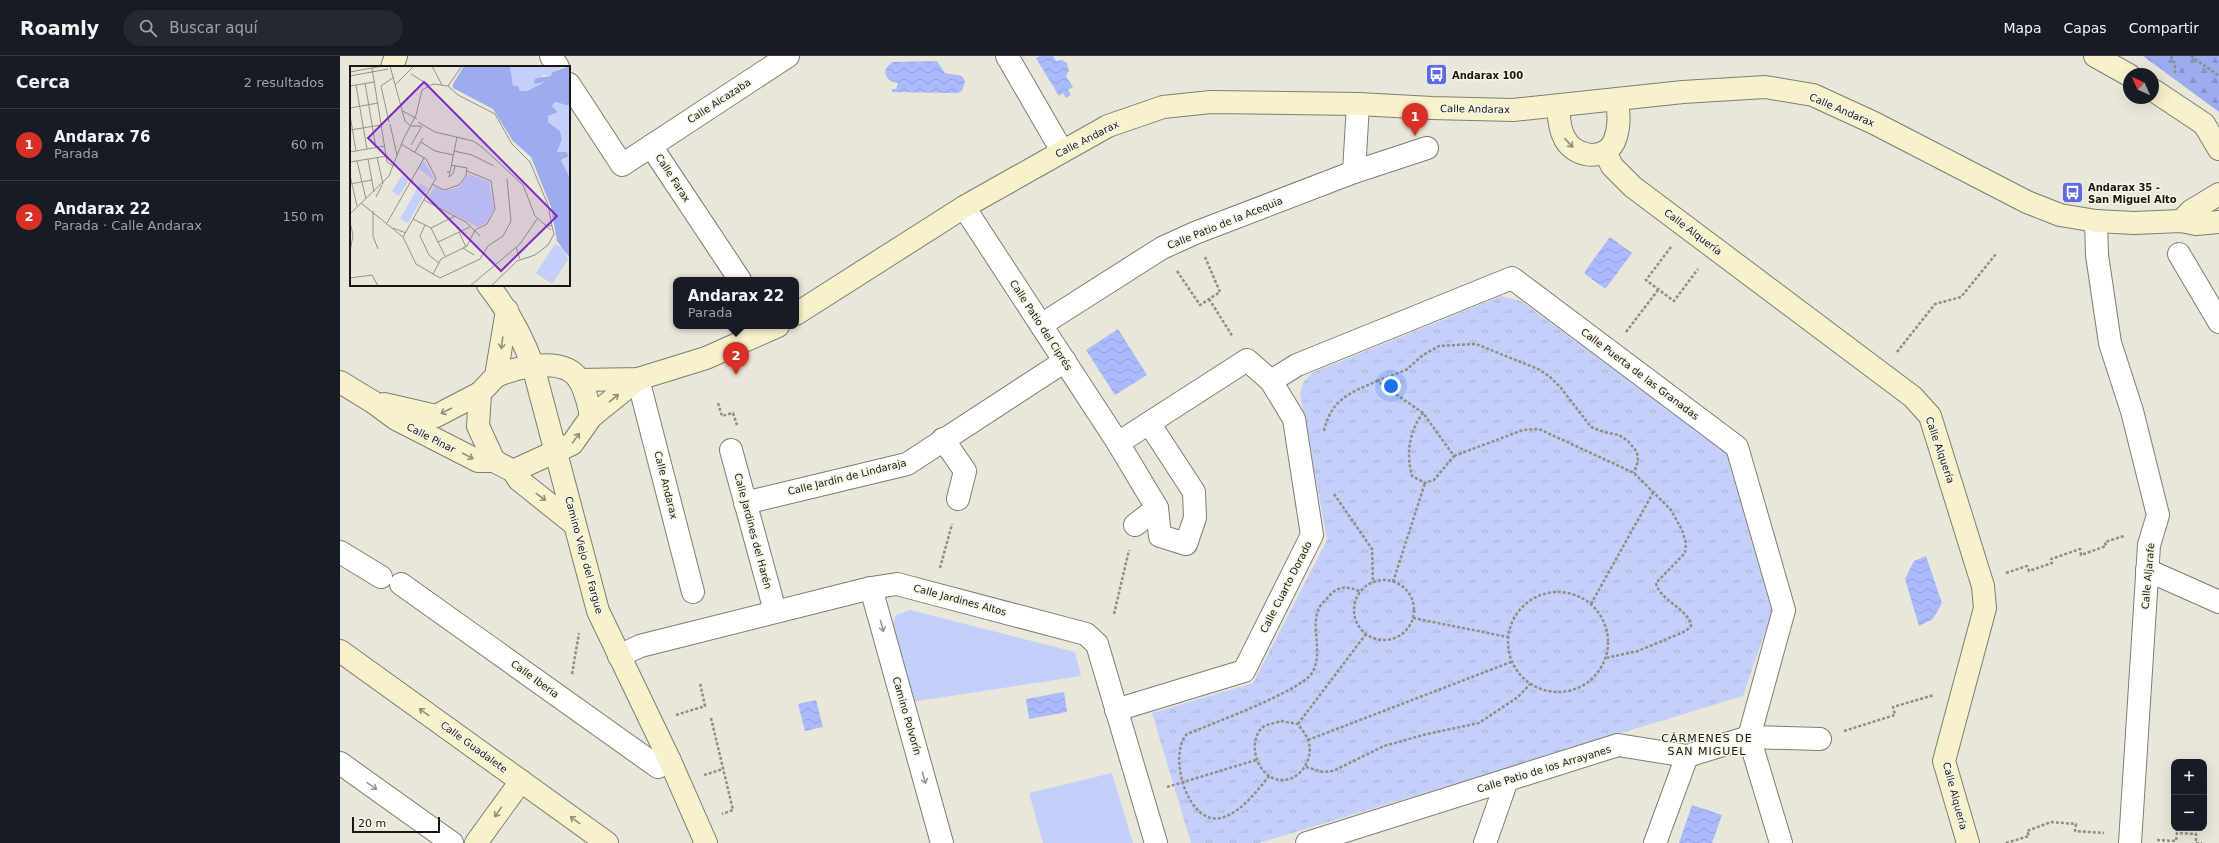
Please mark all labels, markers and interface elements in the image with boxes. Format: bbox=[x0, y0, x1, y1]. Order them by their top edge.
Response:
search box bbox=[123, 10, 403, 46]
text: Roamly bbox=[20, 17, 99, 39]
icon: search bbox=[137, 17, 159, 39]
text: Buscar aquí bbox=[169, 19, 258, 37]
text: Mapa bbox=[2003, 20, 2042, 36]
text: Capas bbox=[2064, 20, 2107, 36]
text: Compartir bbox=[2129, 20, 2199, 36]
bus stop icon: Andarax 100 bbox=[1423, 62, 1449, 88]
inset map bbox=[350, 66, 570, 286]
north arrow bbox=[2123, 68, 2159, 104]
place label: Andarax 100 bbox=[1452, 70, 1523, 81]
text: Cerca bbox=[16, 72, 70, 92]
text: 2 resultados bbox=[244, 75, 324, 90]
street label: Calle Alcazaba bbox=[685, 76, 753, 126]
street label: Calle Andarax bbox=[1808, 91, 1876, 129]
pin: 1 bbox=[1402, 103, 1428, 136]
street label: Calle Andarax bbox=[1440, 103, 1510, 115]
street label: Calle Andarax bbox=[1053, 118, 1121, 160]
text: Andarax 76 bbox=[54, 128, 150, 146]
text: 1 bbox=[24, 137, 34, 152]
text: 60 m bbox=[291, 137, 324, 152]
one-way arrow bbox=[1564, 138, 1573, 148]
text: Parada bbox=[54, 146, 99, 161]
street label: Calle Farax bbox=[653, 152, 693, 204]
bus stop icon: Andarax 35 - San Miguel Alto bbox=[2060, 180, 2086, 206]
place label: Andarax 35 - San Miguel Alto bbox=[2088, 182, 2177, 205]
street label: Calle Patio de la Acequia bbox=[1166, 195, 1284, 251]
text: Andarax 22 bbox=[54, 200, 150, 218]
street label: Calle Alquería bbox=[1662, 207, 1724, 257]
text: 2 bbox=[24, 209, 34, 224]
text: 150 m bbox=[282, 209, 324, 224]
text: Parada · Calle Andarax bbox=[54, 218, 202, 233]
popup bbox=[673, 277, 799, 329]
street label: Calle Patio del Ciprés bbox=[1008, 278, 1074, 372]
text: Andarax 22 bbox=[688, 287, 784, 305]
text: Parada bbox=[688, 305, 733, 320]
street label: Calle Puerta de las Granadas bbox=[1579, 326, 1701, 422]
one-way arrow bbox=[498, 336, 506, 349]
pin: 2 bbox=[723, 342, 749, 375]
your location bbox=[1381, 376, 1401, 396]
one-way arrow bbox=[609, 394, 620, 402]
one-way arrow bbox=[440, 408, 452, 416]
street label: Calle Alquería bbox=[1923, 415, 1957, 485]
street label: Calle Pinar bbox=[405, 421, 458, 455]
one-way arrow bbox=[572, 432, 580, 443]
street label: Calle Andarax bbox=[652, 450, 680, 520]
one-way arrow bbox=[461, 453, 473, 460]
street label: Calle Jardín de Lindaraja bbox=[787, 457, 907, 497]
street label: Calle Jardines del Harén bbox=[732, 472, 774, 590]
one-way arrow bbox=[535, 493, 546, 501]
street label: Camino Viejo del Fargue bbox=[563, 495, 605, 615]
street label: Calle Cuarto Dorado bbox=[1258, 539, 1314, 635]
street label: Calle Aljarafe bbox=[2140, 542, 2156, 610]
street label: Calle Jardines Altos bbox=[912, 582, 1008, 618]
one-way arrow bbox=[879, 619, 886, 632]
street label: Calle Iberia bbox=[509, 658, 561, 700]
street label: Camino Polvorín bbox=[891, 676, 923, 756]
one-way arrow bbox=[419, 708, 430, 716]
street label: Calle Guadalete bbox=[439, 719, 509, 775]
district label: CÁRMENES DE SAN MIGUEL bbox=[1661, 732, 1753, 758]
street label: Calle Patio de los Arrayanes bbox=[1476, 743, 1612, 795]
map controls bbox=[2171, 759, 2207, 831]
button: + bbox=[2171, 759, 2207, 795]
street label: Calle Alquería bbox=[1941, 761, 1969, 831]
one-way arrow bbox=[921, 771, 928, 784]
one-way arrow bbox=[366, 782, 377, 790]
button: − bbox=[2171, 795, 2207, 831]
one-way arrow bbox=[494, 806, 502, 817]
scale bar bbox=[352, 815, 440, 834]
one-way arrow bbox=[570, 816, 581, 824]
text: 20 m bbox=[358, 817, 386, 830]

